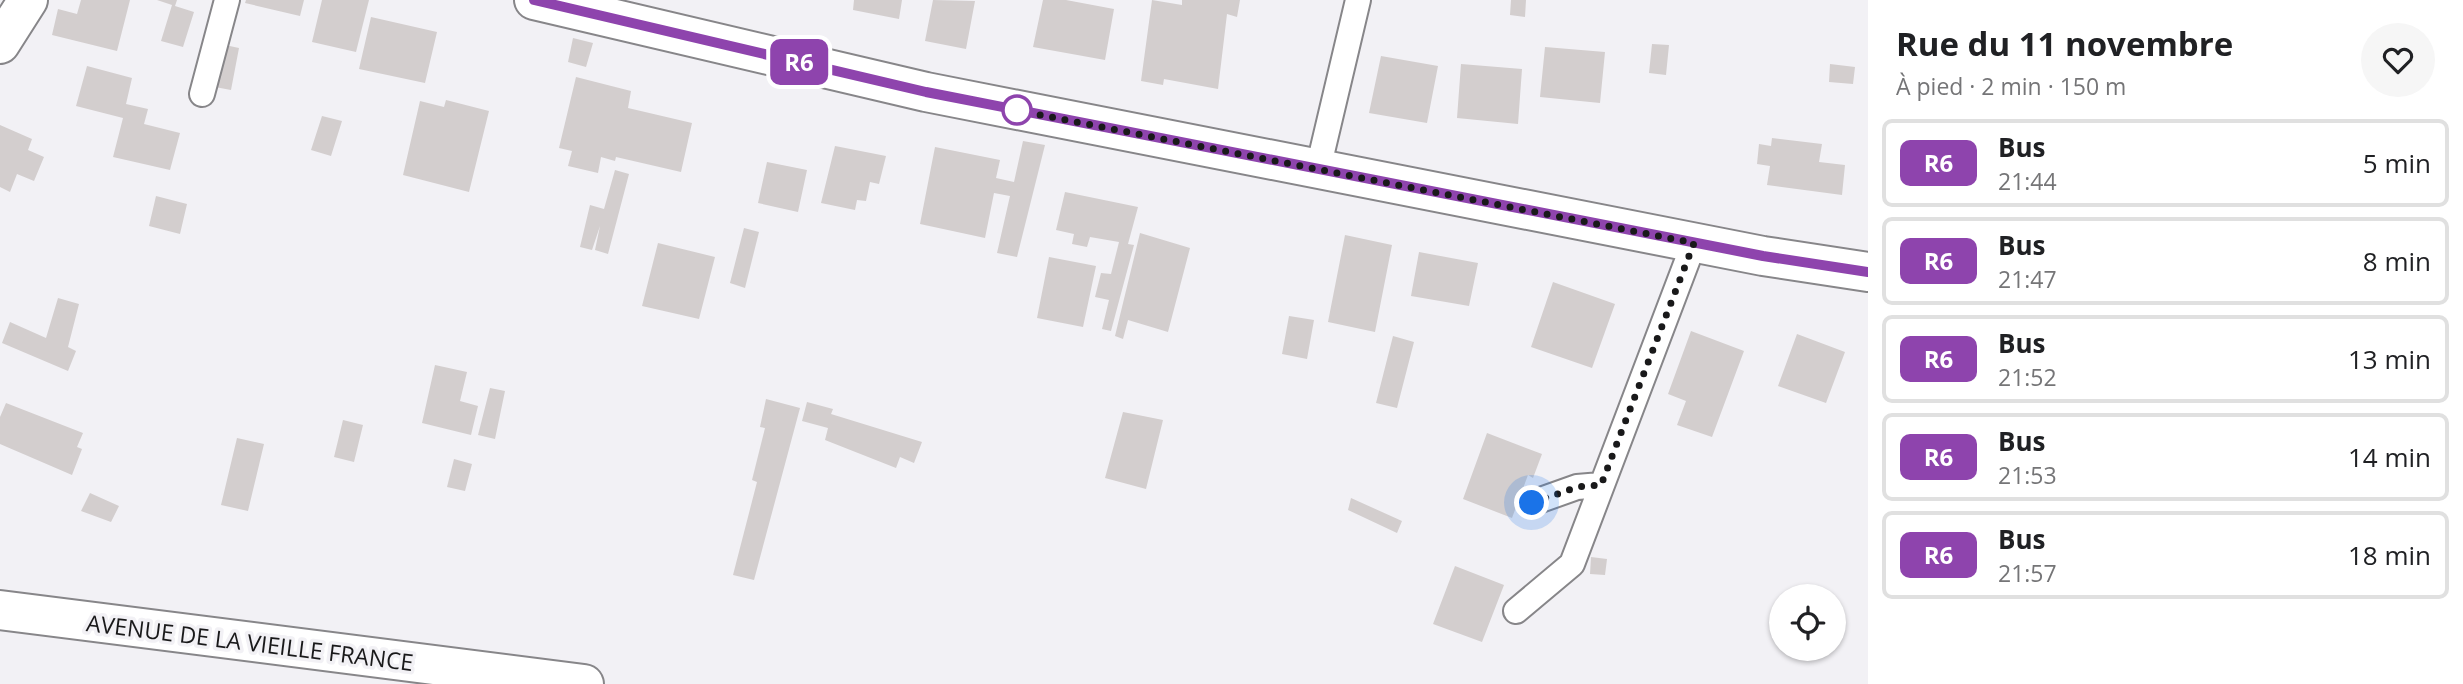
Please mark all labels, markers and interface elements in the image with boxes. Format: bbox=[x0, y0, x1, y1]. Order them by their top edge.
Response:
text: Rue du 11 novembre bbox=[1896, 21, 2233, 66]
button: heart bbox=[2361, 23, 2435, 97]
line badge: R6 bbox=[768, 39, 830, 85]
text: R6 bbox=[784, 45, 814, 78]
text: À pied · 2 min · 150 m bbox=[1896, 70, 2126, 102]
unlabelled marker bbox=[1002, 95, 1032, 125]
text: Bus bbox=[1998, 129, 2045, 165]
text: 5 min bbox=[2363, 145, 2431, 181]
text: R6 bbox=[1924, 146, 1953, 179]
text: 21:44 bbox=[1998, 165, 2057, 197]
text: Bus bbox=[1998, 227, 2045, 263]
text: 8 min bbox=[2363, 243, 2431, 279]
text: R6 bbox=[1924, 244, 1953, 277]
text: 21:47 bbox=[1998, 263, 2057, 295]
text: Bus bbox=[1998, 325, 2045, 361]
text: 13 min bbox=[2348, 341, 2431, 377]
text: R6 bbox=[1924, 342, 1953, 375]
text: 21:52 bbox=[1998, 361, 2057, 393]
text: Bus bbox=[1998, 423, 2045, 459]
text: 14 min bbox=[2348, 439, 2431, 475]
text: R6 bbox=[1924, 440, 1953, 473]
text: 21:53 bbox=[1998, 459, 2057, 491]
your location bbox=[1514, 485, 1549, 520]
text: Bus bbox=[1998, 521, 2045, 557]
text: 18 min bbox=[2348, 537, 2431, 573]
text: R6 bbox=[1924, 538, 1953, 571]
text: 21:57 bbox=[1998, 557, 2057, 589]
map controls bbox=[1769, 584, 1846, 661]
button: locate bbox=[1769, 584, 1846, 661]
street label: AVENUE DE LA VIEILLE FRANCE bbox=[85, 606, 415, 678]

